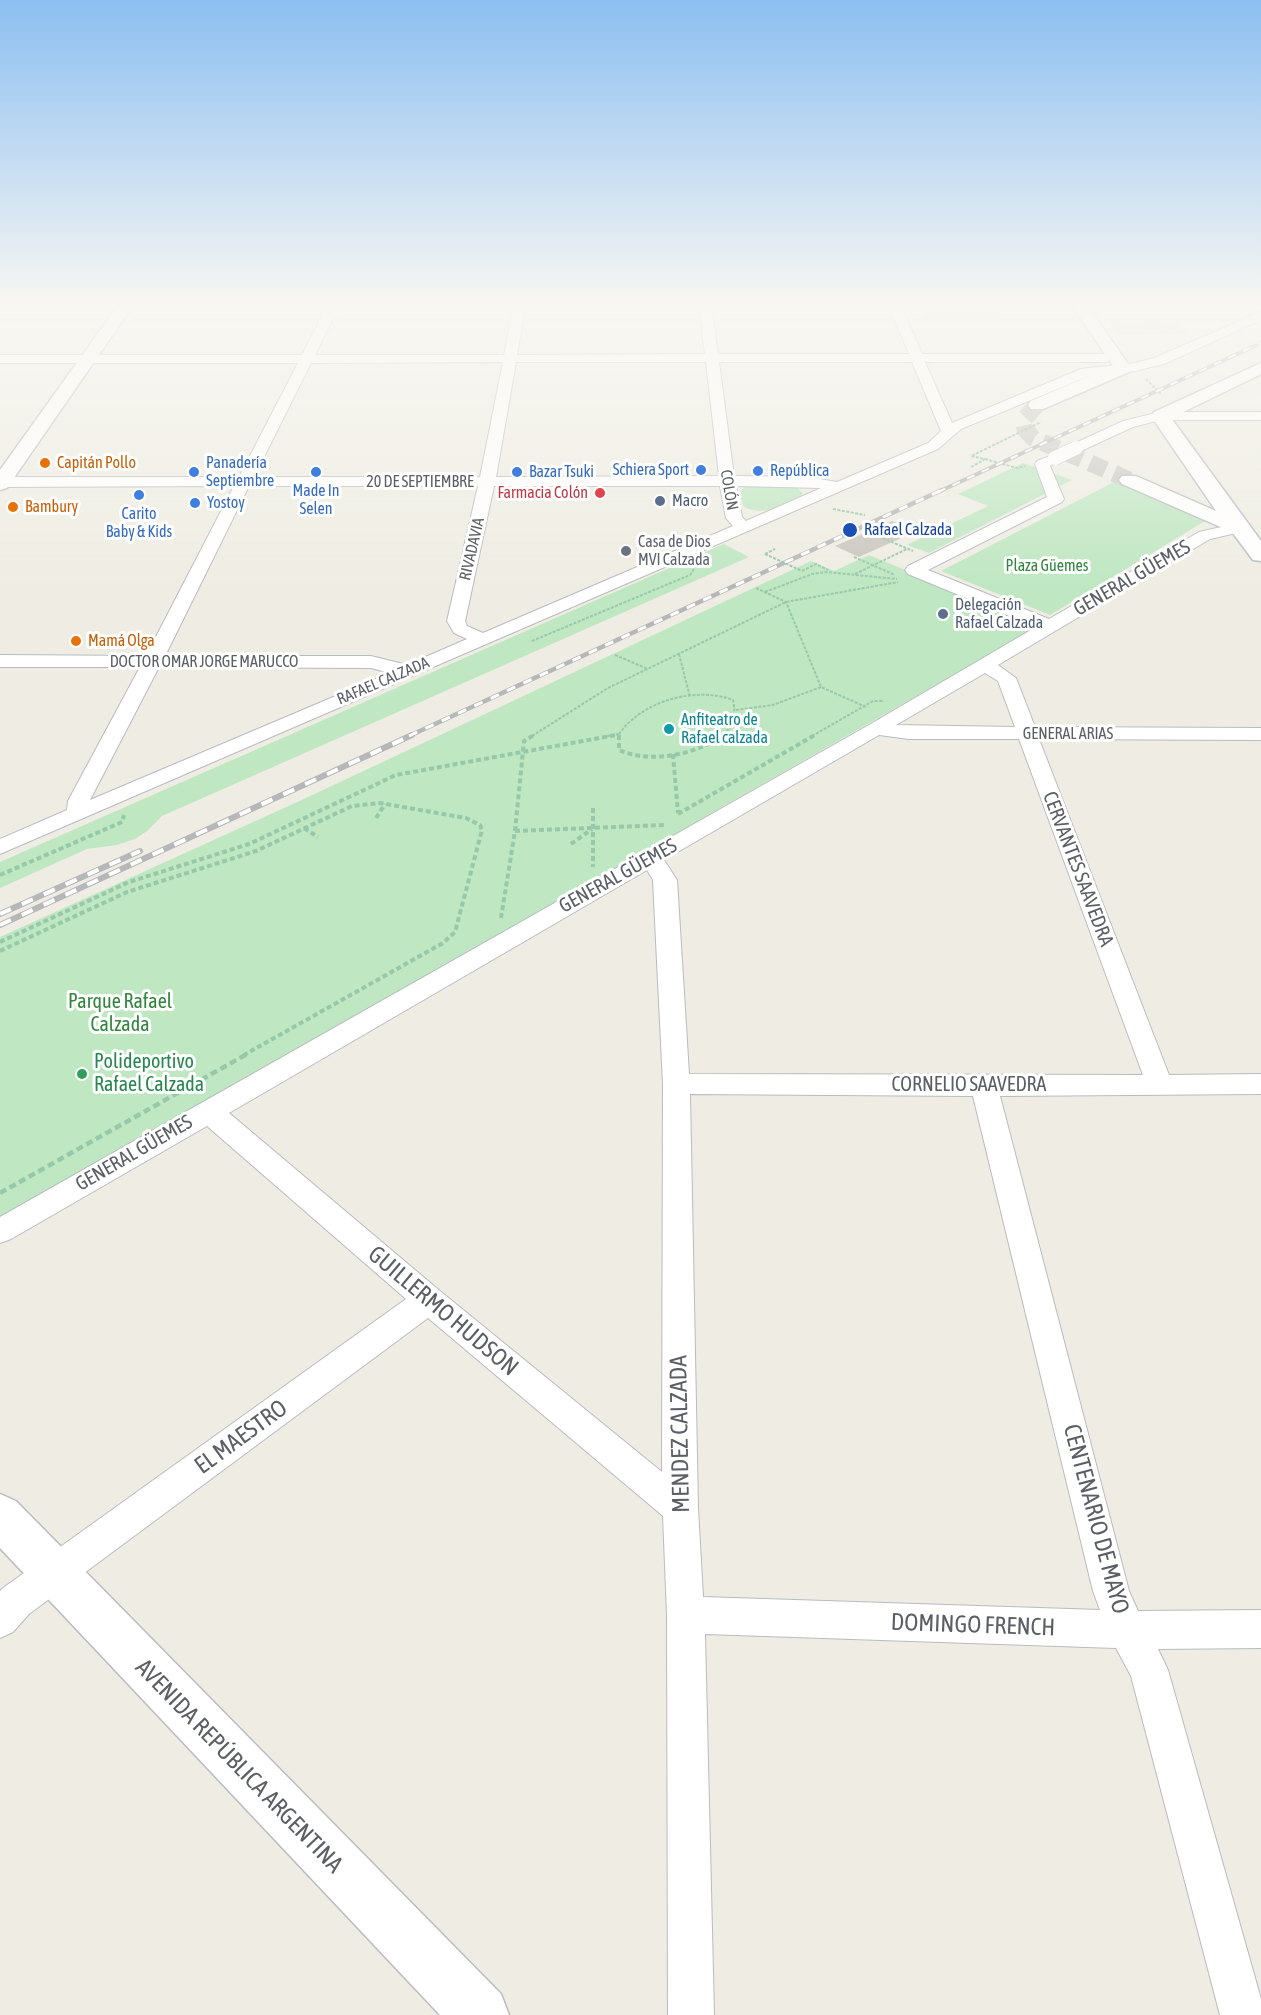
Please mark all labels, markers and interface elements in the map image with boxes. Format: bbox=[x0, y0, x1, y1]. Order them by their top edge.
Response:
place label: Capitán Pollo bbox=[57, 453, 136, 473]
place label: Panadería Septiembre bbox=[206, 453, 274, 491]
marker: Capitán Pollo bbox=[38, 456, 52, 470]
place label: Schiera Sport bbox=[613, 460, 689, 480]
place label: República bbox=[770, 461, 829, 481]
place label: Bazar Tsuki bbox=[529, 462, 594, 482]
marker: Schiera Sport bbox=[694, 463, 708, 477]
marker: República bbox=[751, 464, 765, 478]
marker: Panadería Septiembre bbox=[187, 465, 201, 479]
marker: Made In Selen bbox=[309, 465, 323, 479]
marker: Bazar Tsuki bbox=[510, 465, 524, 479]
street label: COLÓN bbox=[716, 468, 742, 512]
street label: 20 DE SEPTIEMBRE bbox=[366, 472, 474, 492]
place label: Made In Selen bbox=[292, 481, 340, 519]
place label: Farmacia Colón bbox=[497, 483, 588, 503]
marker: Farmacia Colón bbox=[593, 486, 607, 500]
marker: Carito Baby & Kids bbox=[132, 488, 146, 502]
place label: Macro bbox=[672, 491, 708, 511]
place label: Yostoy bbox=[207, 493, 245, 513]
marker: Macro bbox=[653, 494, 667, 508]
marker: Yostoy bbox=[188, 496, 202, 510]
place label: Bambury bbox=[25, 497, 78, 517]
marker: Bambury bbox=[6, 500, 20, 514]
place label: Carito Baby & Kids bbox=[106, 504, 172, 542]
street label: RIVADAVIA bbox=[455, 516, 489, 582]
place label: Rafael Calzada bbox=[864, 520, 952, 540]
marker: Rafael Calzada bbox=[841, 521, 859, 539]
place label: Casa de Dios MVI Calzada bbox=[638, 532, 711, 570]
street label: GENERAL GÜEMES bbox=[1069, 535, 1195, 621]
marker: Casa de Dios MVI Calzada bbox=[619, 544, 633, 558]
park label: Plaza Güemes bbox=[1006, 556, 1088, 576]
place label: Delegación Rafael Calzada bbox=[955, 595, 1043, 633]
marker: Delegación Rafael Calzada bbox=[936, 607, 950, 621]
place label: Mamá Olga bbox=[88, 631, 155, 651]
marker: Mamá Olga bbox=[69, 634, 83, 648]
street label: DOCTOR OMAR JORGE MARUCCO bbox=[110, 652, 298, 672]
street label: RAFAEL CALZADA bbox=[334, 653, 432, 709]
place label: Anfiteatro de Rafael calzada bbox=[681, 710, 768, 748]
marker: Anfiteatro de Rafael calzada bbox=[662, 722, 676, 736]
street label: GENERAL ARIAS bbox=[1023, 724, 1113, 744]
street label: CERVANTES SAAVEDRA bbox=[1037, 788, 1119, 950]
street label: GENERAL GÜEMES bbox=[555, 834, 681, 918]
park label: Parque Rafael Calzada bbox=[68, 990, 172, 1037]
place label: Polideportivo Rafael Calzada bbox=[94, 1050, 204, 1097]
marker: Polideportivo Rafael Calzada bbox=[75, 1067, 89, 1081]
street label: CORNELIO SAAVEDRA bbox=[892, 1073, 1046, 1097]
street label: GENERAL GÜEMES bbox=[71, 1110, 197, 1196]
street label: GUILLERMO HUDSON bbox=[362, 1240, 524, 1382]
street label: MENDEZ CALZADA bbox=[664, 1355, 696, 1513]
street label: EL MAESTRO bbox=[189, 1394, 293, 1480]
street label: CENTENARIO DE MAYO bbox=[1057, 1421, 1135, 1617]
street label: DOMINGO FRENCH bbox=[890, 1608, 1056, 1642]
street label: AVENIDA REPÚBLICA ARGENTINA bbox=[129, 1653, 349, 1879]

